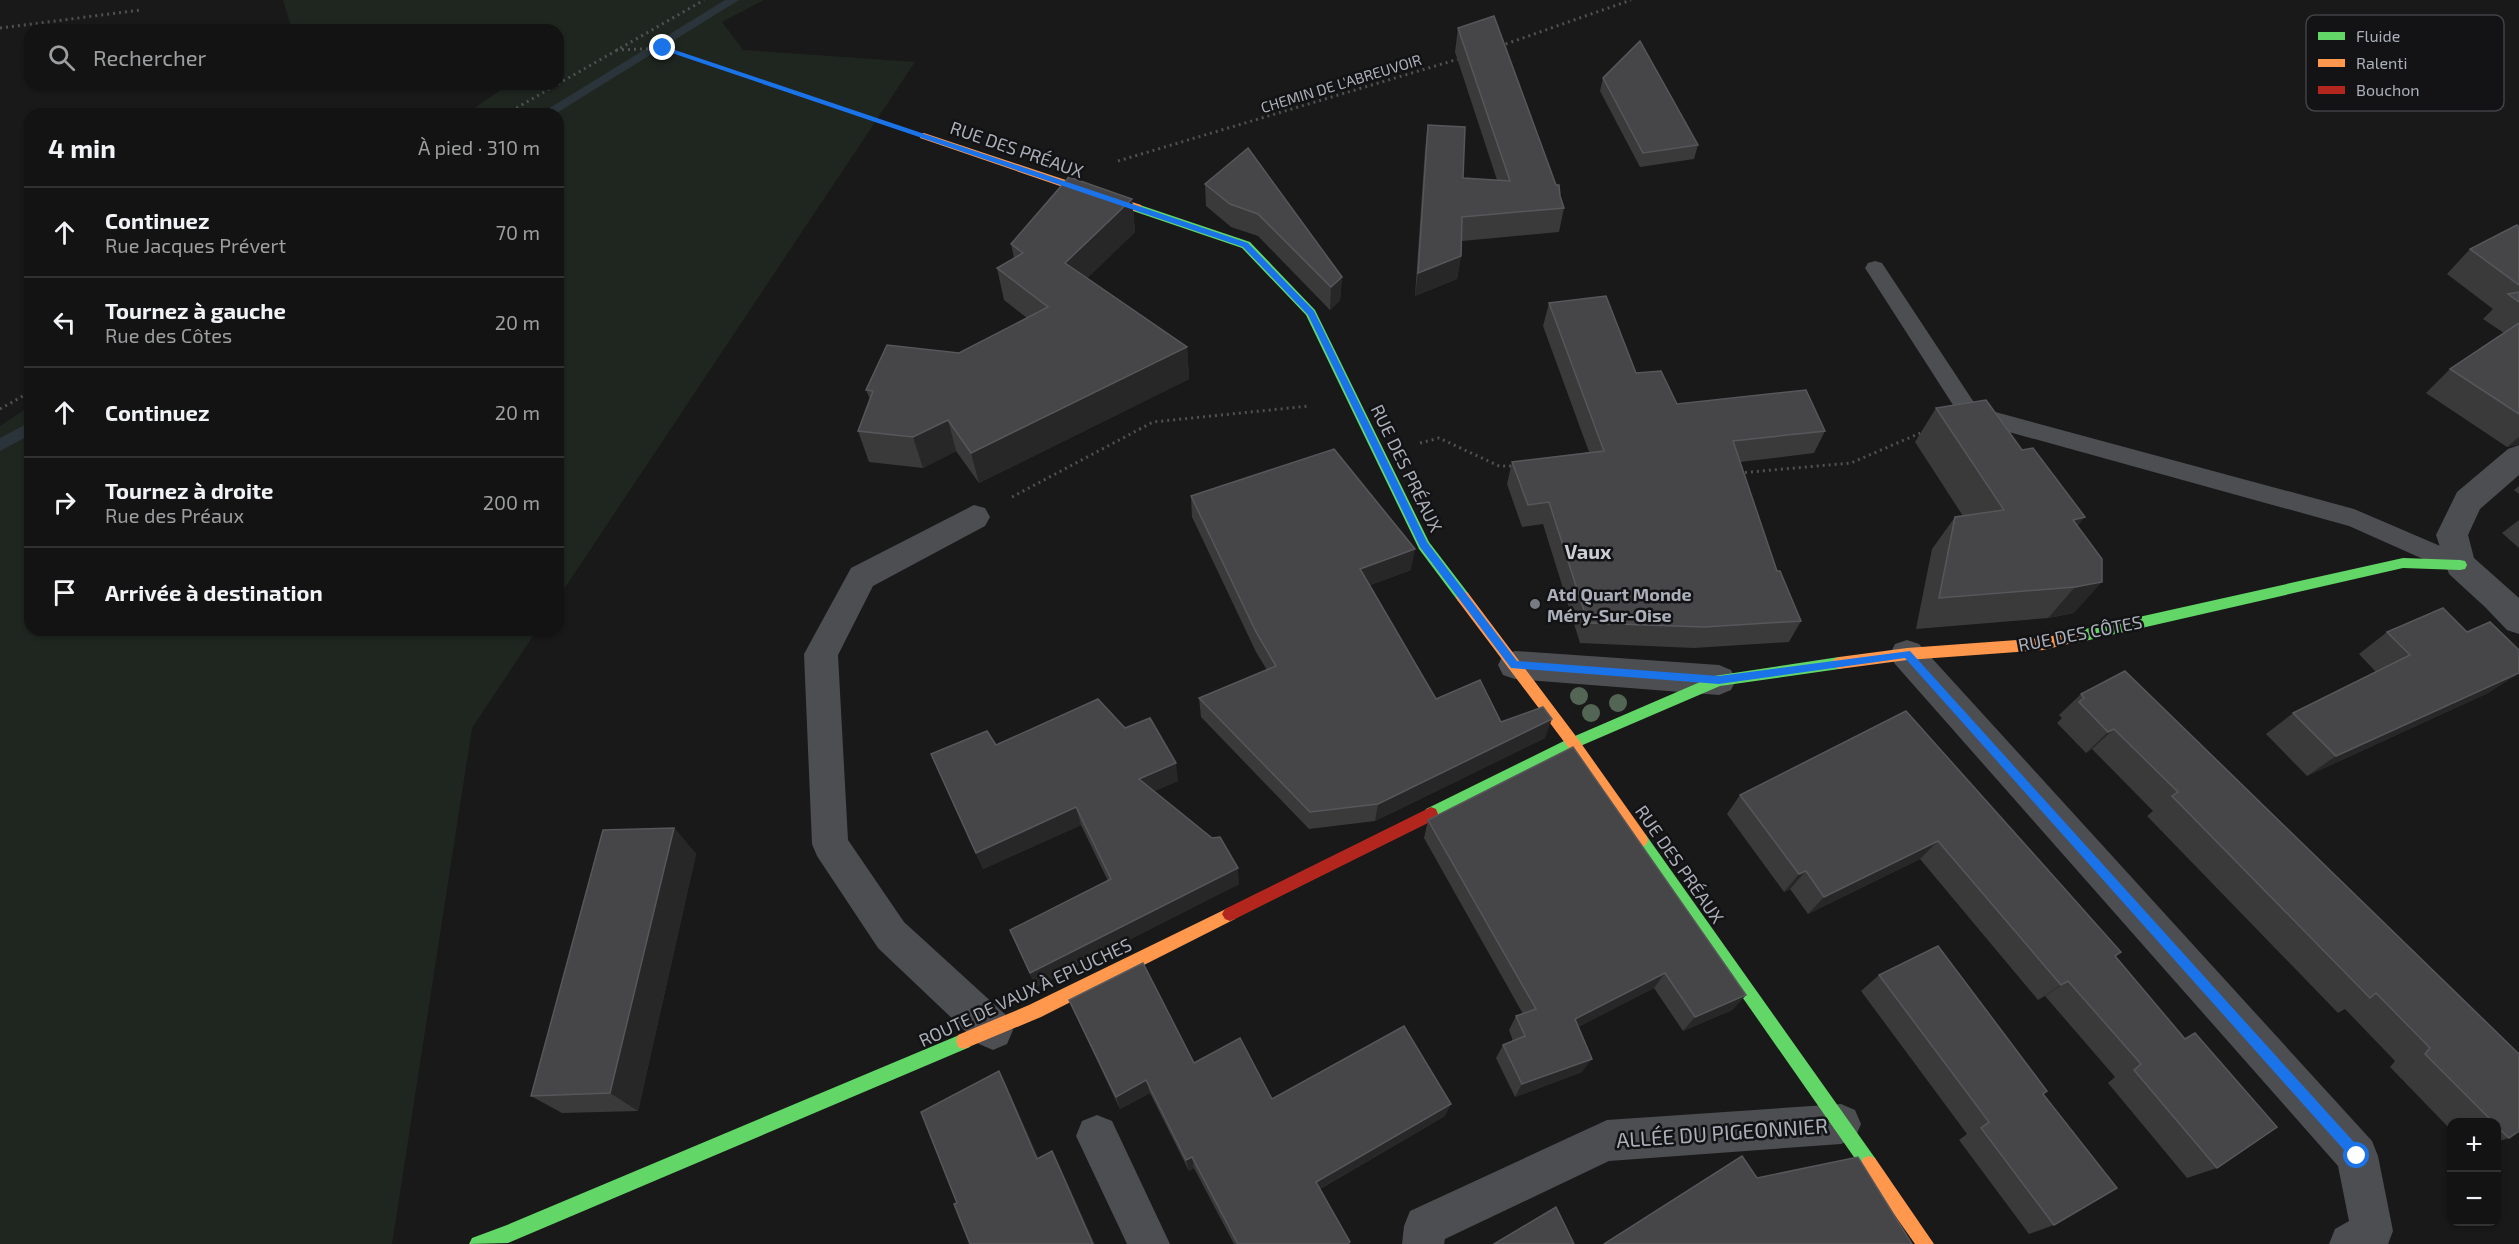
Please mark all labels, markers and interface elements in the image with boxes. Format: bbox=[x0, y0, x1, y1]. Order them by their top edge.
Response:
legend bbox=[2306, 15, 2504, 111]
search box bbox=[24, 24, 564, 90]
text: Fluide bbox=[2356, 26, 2400, 45]
route end bbox=[649, 34, 675, 60]
icon: search bbox=[45, 41, 78, 74]
text: Rechercher bbox=[93, 44, 206, 70]
street label: CHEMIN DE L'ABREUVOIR bbox=[1258, 50, 1424, 116]
text: Ralenti bbox=[2356, 53, 2407, 72]
text: Bouchon bbox=[2356, 80, 2420, 99]
street label: RUE DES PRÉAUX bbox=[948, 116, 1086, 182]
text: 4 min bbox=[48, 132, 116, 163]
text: À pied · 310 m bbox=[418, 135, 540, 159]
text: Continuez bbox=[105, 207, 209, 233]
icon: ahead bbox=[48, 216, 81, 249]
text: 70 m bbox=[496, 220, 540, 244]
text: Rue Jacques Prévert bbox=[105, 233, 286, 257]
text: Tournez à gauche bbox=[105, 297, 286, 323]
icon: left bbox=[48, 306, 81, 339]
text: 20 m bbox=[495, 310, 540, 334]
text: Rue des Côtes bbox=[105, 323, 232, 347]
icon: ahead bbox=[48, 396, 81, 429]
text: Continuez bbox=[105, 399, 209, 425]
text: 20 m bbox=[495, 400, 540, 424]
street label: RUE DES PRÉAUX bbox=[1367, 401, 1447, 535]
text: Tournez à droite bbox=[105, 477, 274, 503]
icon: right bbox=[48, 486, 81, 519]
text: 200 m bbox=[483, 490, 540, 514]
text: Rue des Préaux bbox=[105, 503, 244, 527]
district label: Vaux bbox=[1565, 539, 1612, 563]
icon: arrive bbox=[48, 576, 81, 609]
text: Arrivée à destination bbox=[105, 579, 323, 605]
place label: Atd Quart Monde Méry-Sur-Oise bbox=[1547, 583, 1692, 626]
marker: Atd Quart Monde Méry-Sur-Oise bbox=[1528, 597, 1542, 611]
street label: RUE DES CÔTES bbox=[2016, 610, 2144, 656]
street label: RUE DES PRÉAUX bbox=[1631, 801, 1729, 927]
street label: ROUTE DE VAUX À EPLUCHES bbox=[915, 933, 1135, 1051]
street label: ALLÉE DU PIGEONNIER bbox=[1615, 1112, 1829, 1152]
map controls bbox=[2447, 1118, 2501, 1226]
button: + bbox=[2447, 1118, 2501, 1172]
route start bbox=[2343, 1142, 2369, 1168]
button: − bbox=[2447, 1172, 2501, 1226]

